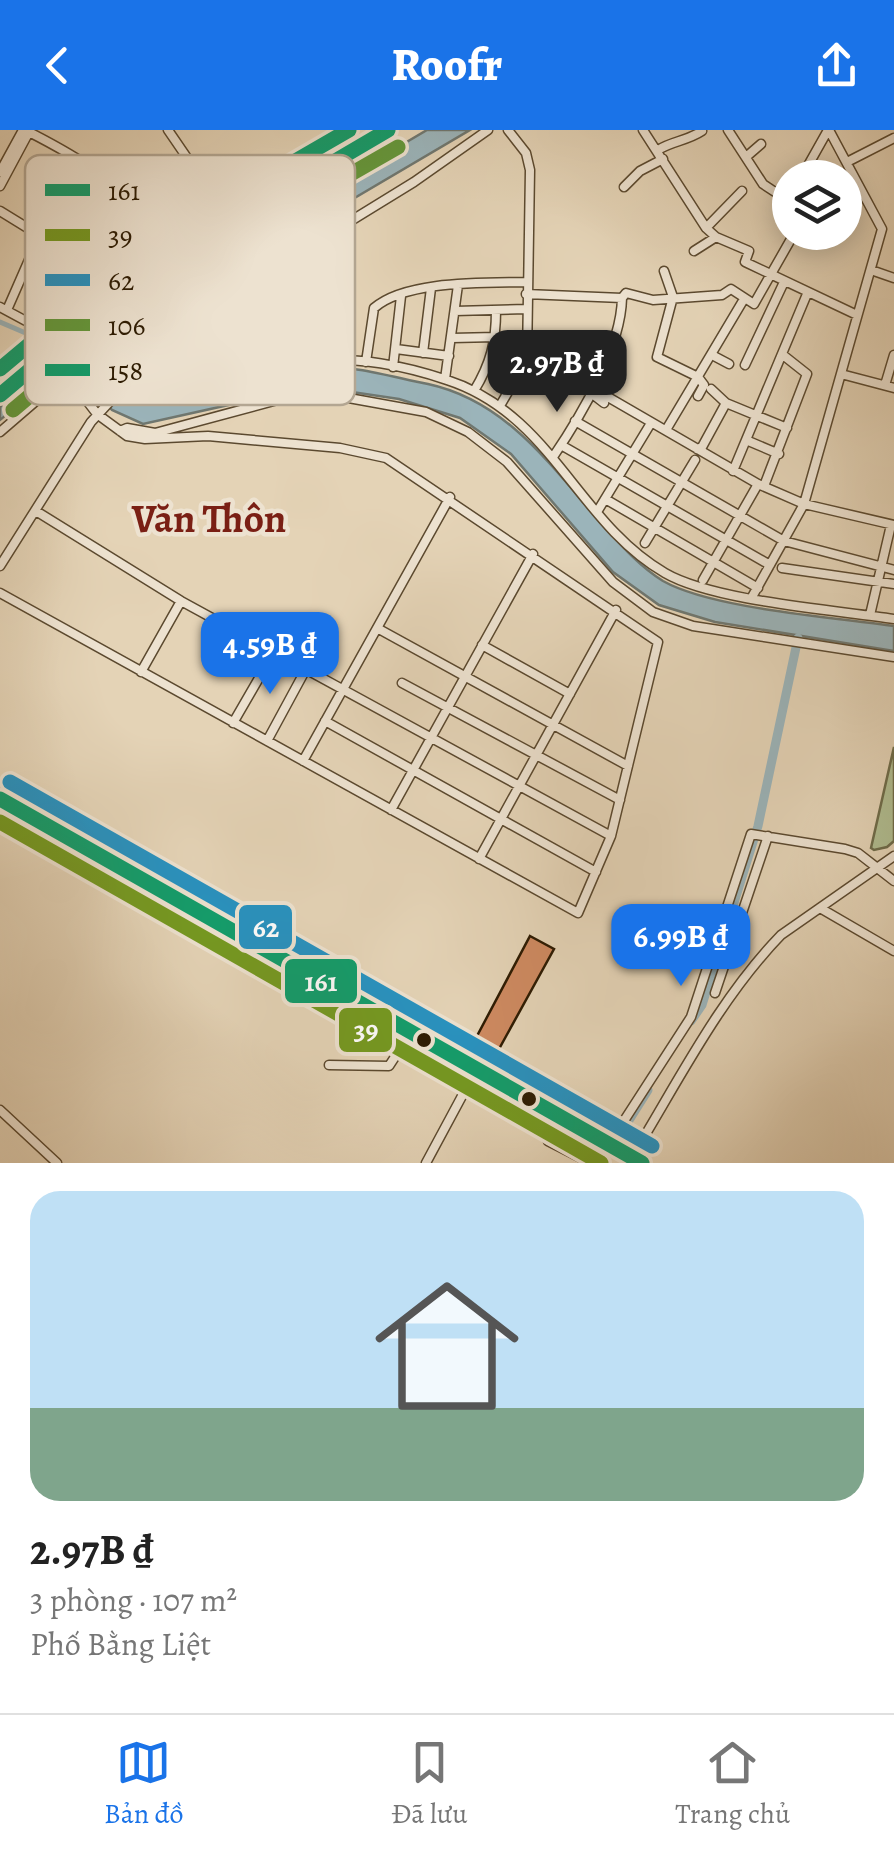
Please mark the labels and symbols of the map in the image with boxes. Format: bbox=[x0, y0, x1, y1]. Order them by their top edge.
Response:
legend bbox=[25, 155, 355, 405]
text: 161 bbox=[108, 172, 140, 210]
text: 39 bbox=[108, 217, 132, 255]
text: 62 bbox=[108, 262, 134, 300]
text: 106 bbox=[108, 307, 146, 345]
pin: 2.97B ₫ bbox=[465, 330, 649, 415]
text: 158 bbox=[108, 352, 143, 390]
district label: Văn Thôn bbox=[131, 491, 286, 546]
pin: 4.59B ₫ bbox=[178, 612, 362, 697]
line badge: 62 bbox=[237, 903, 294, 951]
pin: 6.99B ₫ bbox=[589, 904, 773, 989]
text: 62 bbox=[253, 909, 280, 947]
line badge: 161 bbox=[283, 957, 359, 1005]
text: 161 bbox=[304, 963, 338, 1001]
line badge: 39 bbox=[337, 1006, 394, 1054]
text: 39 bbox=[353, 1011, 379, 1049]
unlabelled marker bbox=[414, 1030, 434, 1050]
unlabelled marker bbox=[519, 1089, 539, 1109]

